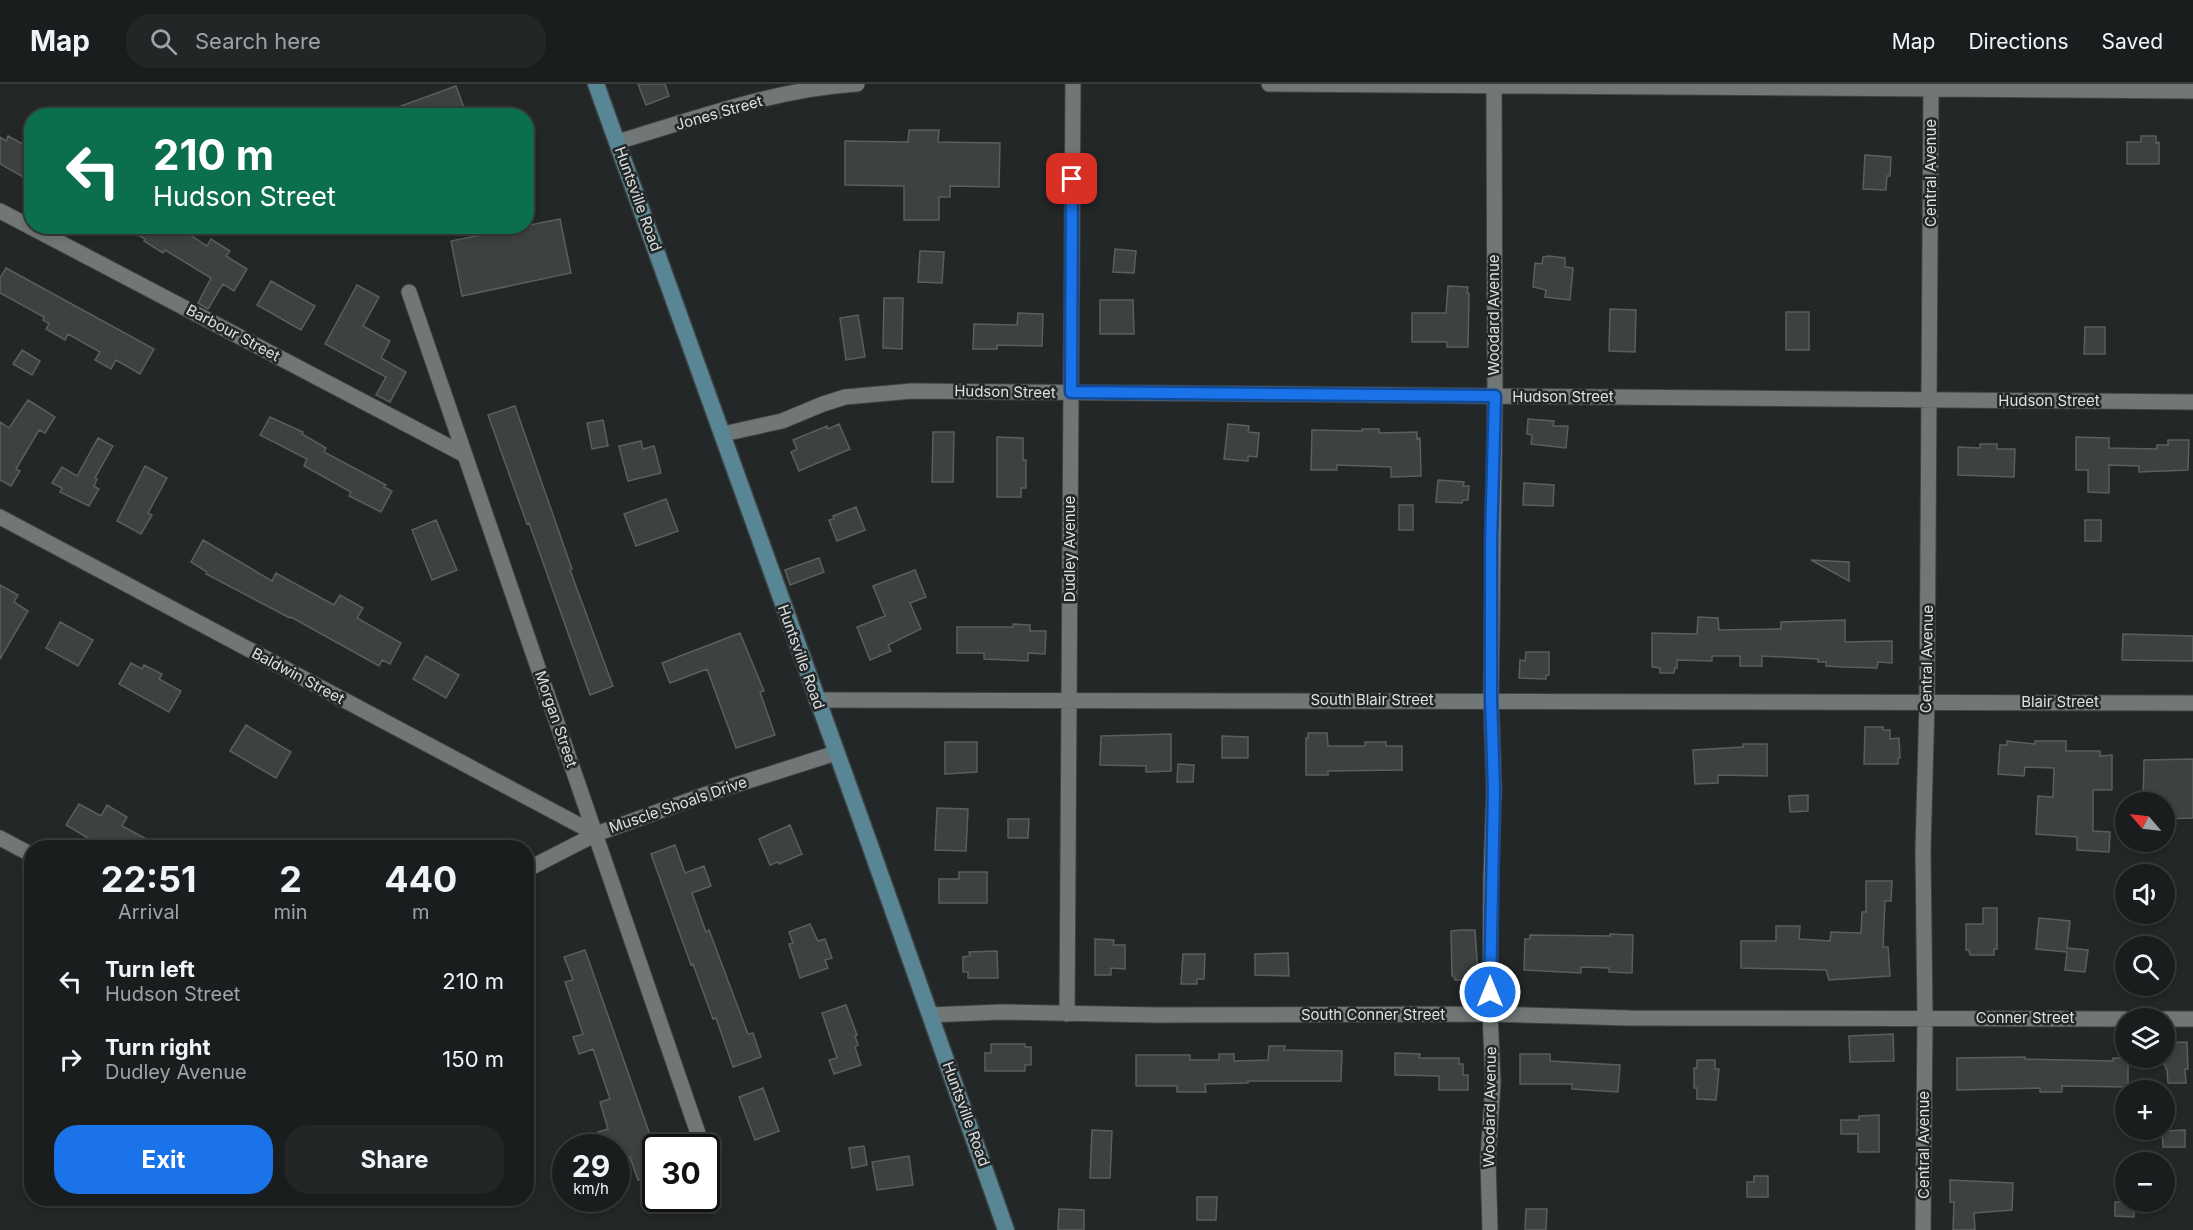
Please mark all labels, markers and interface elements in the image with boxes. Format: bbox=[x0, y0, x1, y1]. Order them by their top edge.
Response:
search box bbox=[126, 14, 546, 68]
text: Map bbox=[30, 24, 90, 58]
icon: search bbox=[147, 25, 180, 58]
text: Search here bbox=[195, 28, 321, 54]
text: Map bbox=[1892, 29, 1935, 54]
text: Directions bbox=[1968, 29, 2069, 54]
text: Saved bbox=[2102, 29, 2163, 54]
street label: Jones Street bbox=[673, 91, 765, 134]
street label: Central Avenue bbox=[1921, 119, 1940, 227]
text: 210 m bbox=[153, 129, 274, 180]
icon: left bbox=[54, 132, 132, 210]
street label: Huntsville Road bbox=[611, 144, 666, 254]
pin bbox=[1046, 153, 1097, 204]
icon: arrive bbox=[1055, 162, 1088, 195]
text: Hudson Street bbox=[153, 180, 336, 213]
street label: Woodard Avenue bbox=[1484, 254, 1503, 376]
street label: Barbour Street bbox=[183, 300, 283, 365]
street label: Hudson Street bbox=[954, 381, 1056, 402]
street label: Hudson Street bbox=[1512, 387, 1614, 406]
street label: Hudson Street bbox=[1998, 391, 2100, 410]
street label: Dudley Avenue bbox=[1060, 496, 1079, 602]
street label: Huntsville Road bbox=[774, 602, 829, 712]
street label: Central Avenue bbox=[1916, 605, 1937, 713]
street label: Baldwin Street bbox=[249, 643, 348, 708]
street label: Morgan Street bbox=[531, 668, 582, 770]
street label: South Blair Street bbox=[1310, 690, 1434, 709]
street label: Blair Street bbox=[2021, 692, 2099, 711]
street label: Muscle Shoals Drive bbox=[606, 772, 749, 837]
north arrow bbox=[2115, 792, 2175, 852]
map controls bbox=[2115, 792, 2175, 1212]
text: 22:51 bbox=[101, 857, 197, 901]
text: 2 bbox=[279, 857, 302, 901]
text: 440 bbox=[384, 857, 457, 901]
button: sound bbox=[2115, 864, 2175, 924]
text: Arrival bbox=[118, 900, 179, 924]
text: min bbox=[273, 900, 308, 924]
text: m bbox=[412, 900, 430, 924]
button: search bbox=[2115, 936, 2175, 996]
text: Turn left bbox=[105, 956, 195, 982]
position arrow bbox=[1458, 960, 1522, 1024]
icon: left bbox=[54, 965, 87, 998]
text: 210 m bbox=[442, 968, 504, 994]
text: Hudson Street bbox=[105, 982, 240, 1006]
street label: South Conner Street bbox=[1301, 1005, 1445, 1024]
street label: Conner Street bbox=[1976, 1008, 2074, 1027]
button: layers bbox=[2115, 1008, 2175, 1068]
text: Turn right bbox=[105, 1034, 211, 1060]
icon: right bbox=[54, 1043, 87, 1076]
text: 150 m bbox=[442, 1046, 504, 1072]
street label: Woodard Avenue bbox=[1479, 1046, 1500, 1168]
street label: Huntsville Road bbox=[939, 1059, 994, 1169]
text: Dudley Avenue bbox=[105, 1060, 247, 1084]
button: + bbox=[2115, 1080, 2175, 1140]
street label: Central Avenue bbox=[1914, 1091, 1933, 1199]
button: Exit bbox=[54, 1125, 273, 1194]
button: Share bbox=[285, 1125, 504, 1194]
speed limit sign: 30 bbox=[642, 1134, 720, 1212]
text: 29 bbox=[572, 1148, 610, 1184]
button: − bbox=[2115, 1152, 2175, 1212]
text: km/h bbox=[573, 1179, 609, 1198]

